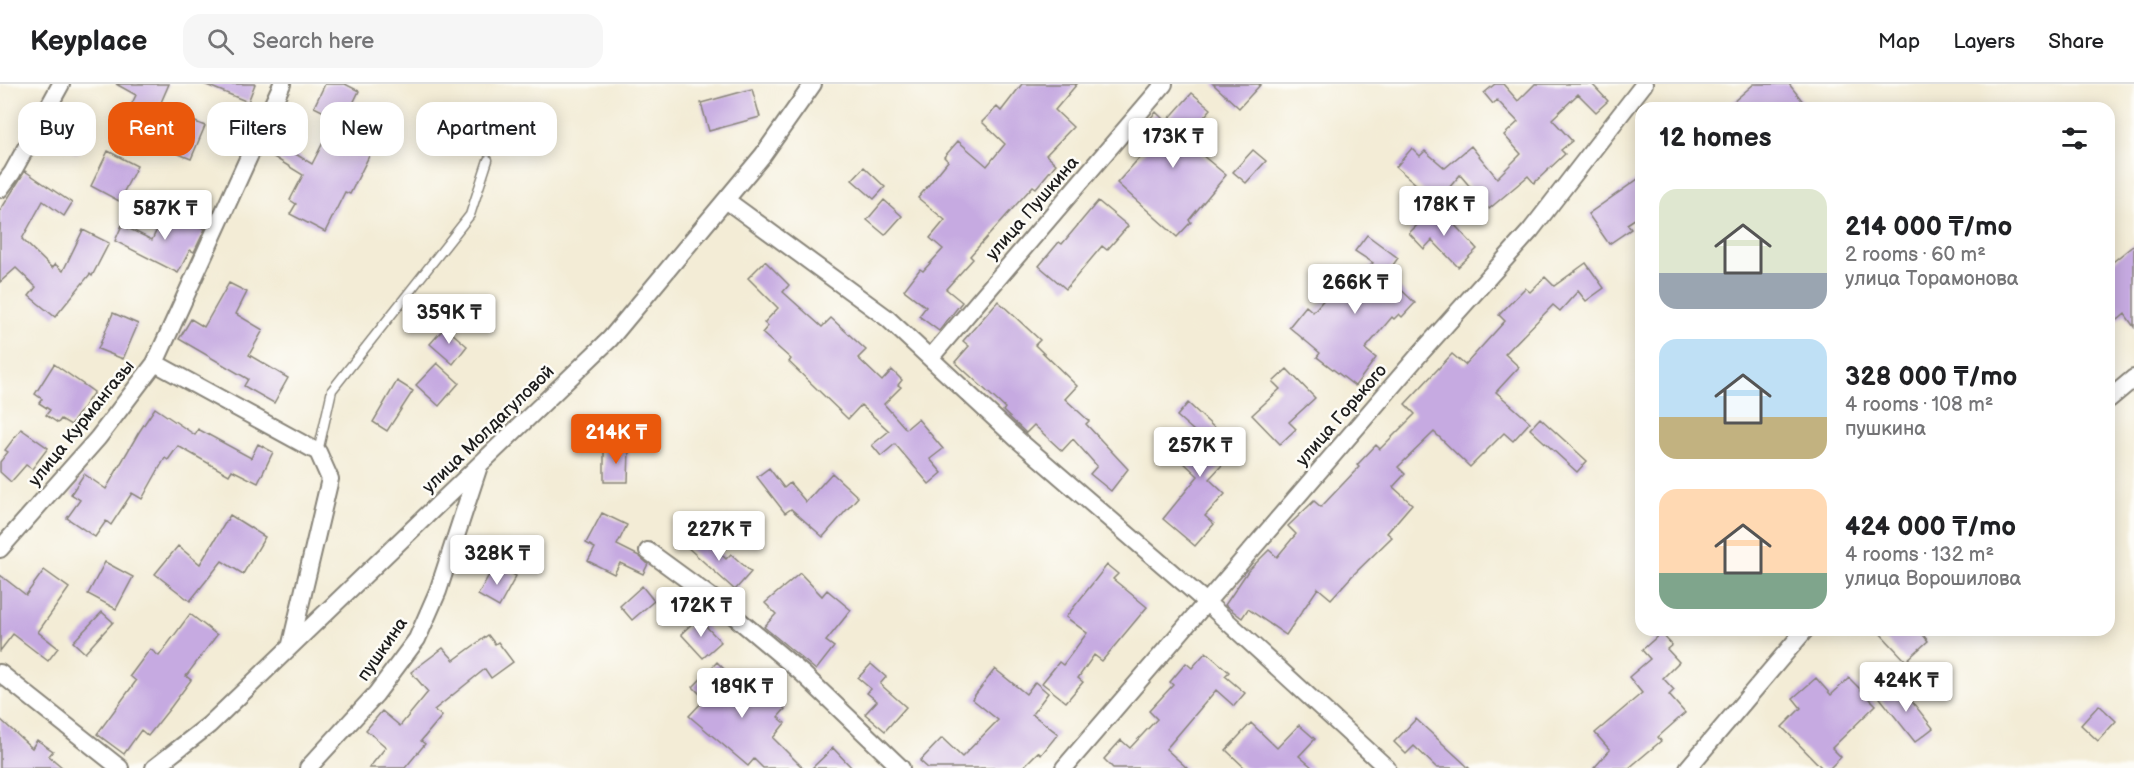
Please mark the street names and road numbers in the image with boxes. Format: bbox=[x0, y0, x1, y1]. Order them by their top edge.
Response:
street label: улица Пушкина bbox=[982, 152, 1083, 265]
street label: улица Курмангазы bbox=[24, 356, 139, 491]
street label: улица Горького bbox=[1292, 360, 1391, 470]
street label: улица Молдагуловой bbox=[418, 361, 559, 498]
street label: пушкина bbox=[353, 613, 412, 685]

